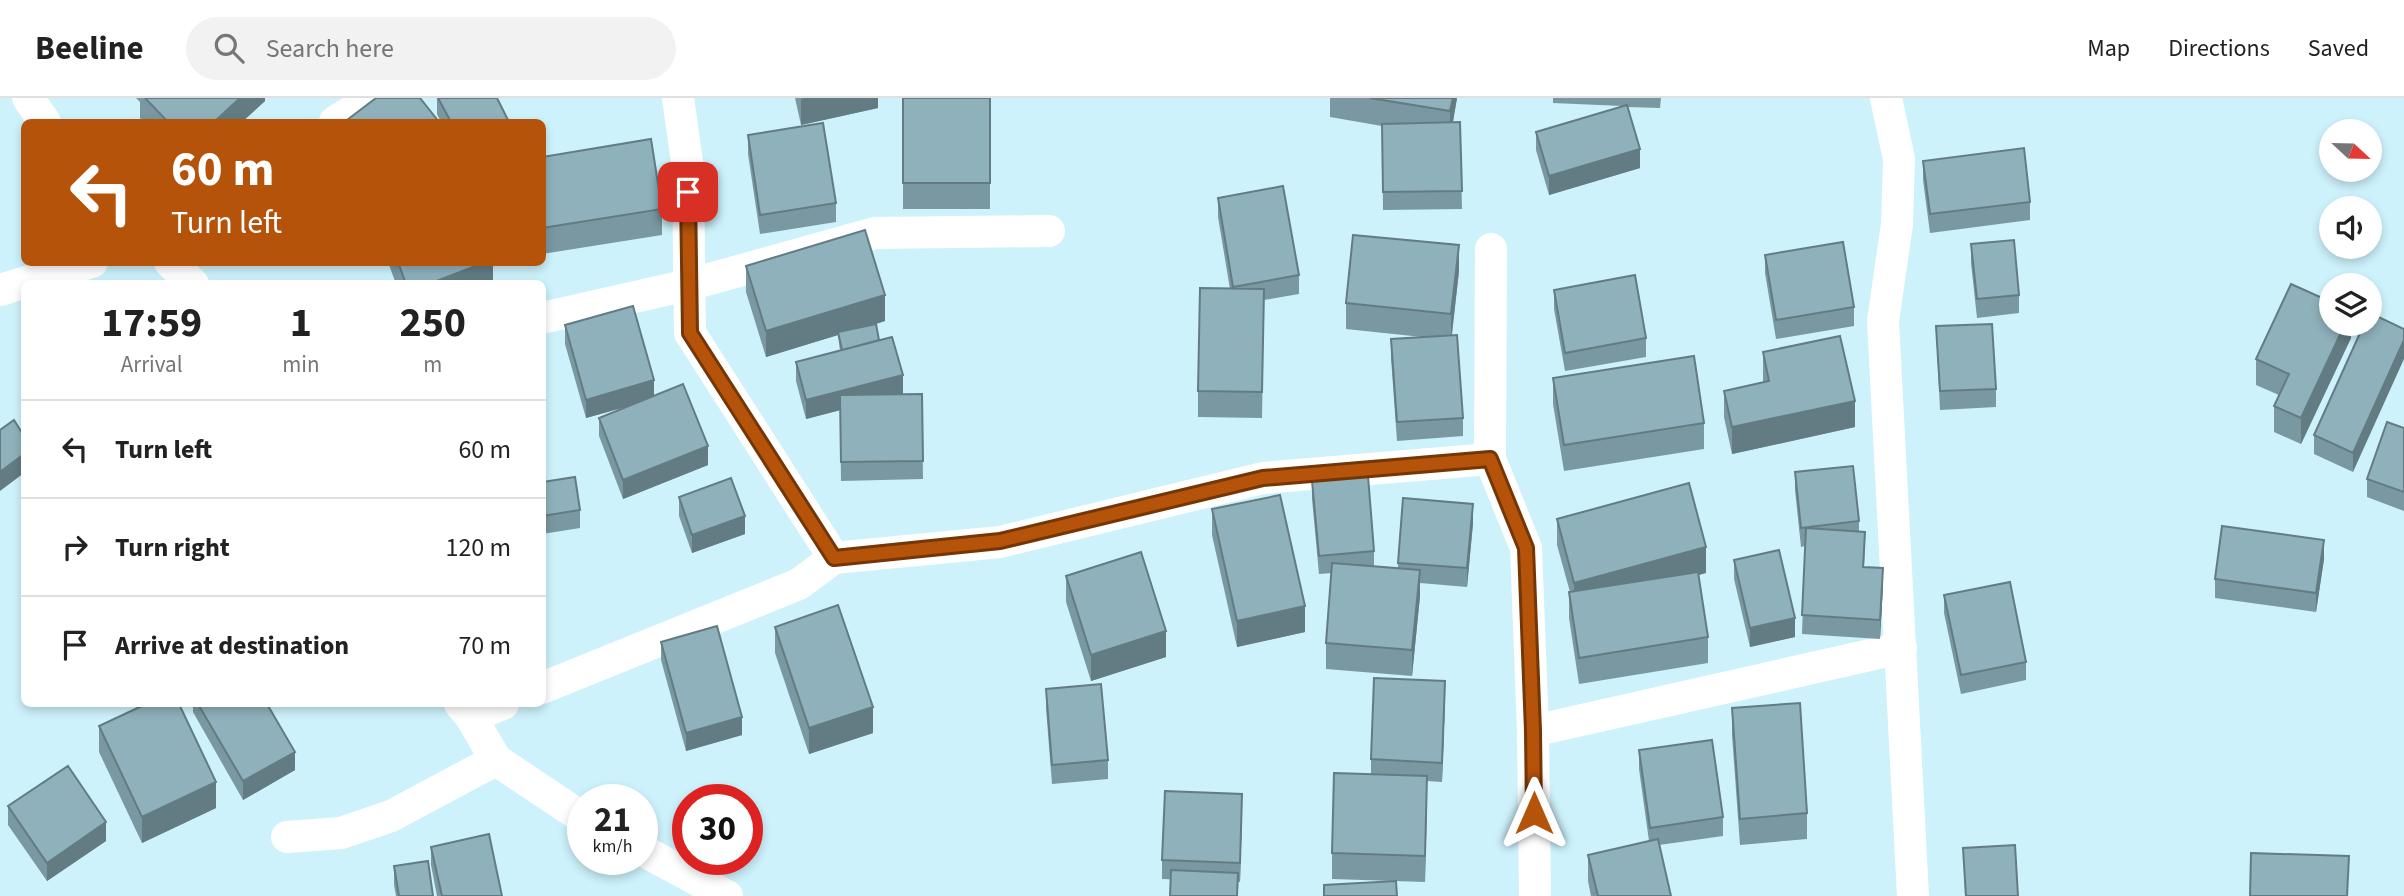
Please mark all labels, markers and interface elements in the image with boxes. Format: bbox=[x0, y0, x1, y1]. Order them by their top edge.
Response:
search box bbox=[186, 17, 676, 80]
text: Beeline bbox=[35, 25, 144, 72]
icon: search bbox=[210, 29, 248, 67]
text: Search here bbox=[266, 30, 394, 67]
text: Map bbox=[2087, 31, 2130, 66]
text: Directions bbox=[2168, 31, 2270, 66]
text: Saved bbox=[2308, 31, 2369, 66]
north arrow bbox=[2319, 119, 2382, 182]
map controls bbox=[2319, 119, 2382, 336]
text: 60 m bbox=[171, 135, 275, 205]
icon: left bbox=[56, 147, 147, 238]
pin bbox=[658, 162, 718, 222]
icon: arrive bbox=[669, 173, 707, 211]
button: sound bbox=[2319, 196, 2382, 259]
text: Turn left bbox=[171, 200, 282, 246]
button: layers bbox=[2319, 273, 2382, 336]
text: 17:59 bbox=[101, 293, 202, 353]
text: 1 bbox=[290, 293, 312, 353]
text: 250 bbox=[399, 293, 466, 353]
text: Arrival bbox=[121, 348, 183, 381]
text: min bbox=[282, 348, 320, 381]
text: m bbox=[423, 348, 442, 381]
icon: left bbox=[56, 430, 94, 468]
text: Turn left bbox=[115, 431, 212, 468]
text: 60 m bbox=[458, 431, 511, 468]
icon: right bbox=[56, 528, 94, 566]
text: Turn right bbox=[115, 529, 230, 566]
text: 120 m bbox=[445, 529, 511, 566]
icon: arrive bbox=[56, 626, 94, 664]
text: Arrive at destination bbox=[115, 627, 349, 664]
text: 70 m bbox=[458, 627, 511, 664]
position arrow bbox=[1497, 776, 1571, 850]
speed limit sign: 30 bbox=[672, 784, 763, 875]
text: 21 bbox=[594, 795, 631, 845]
text: km/h bbox=[593, 834, 632, 859]

